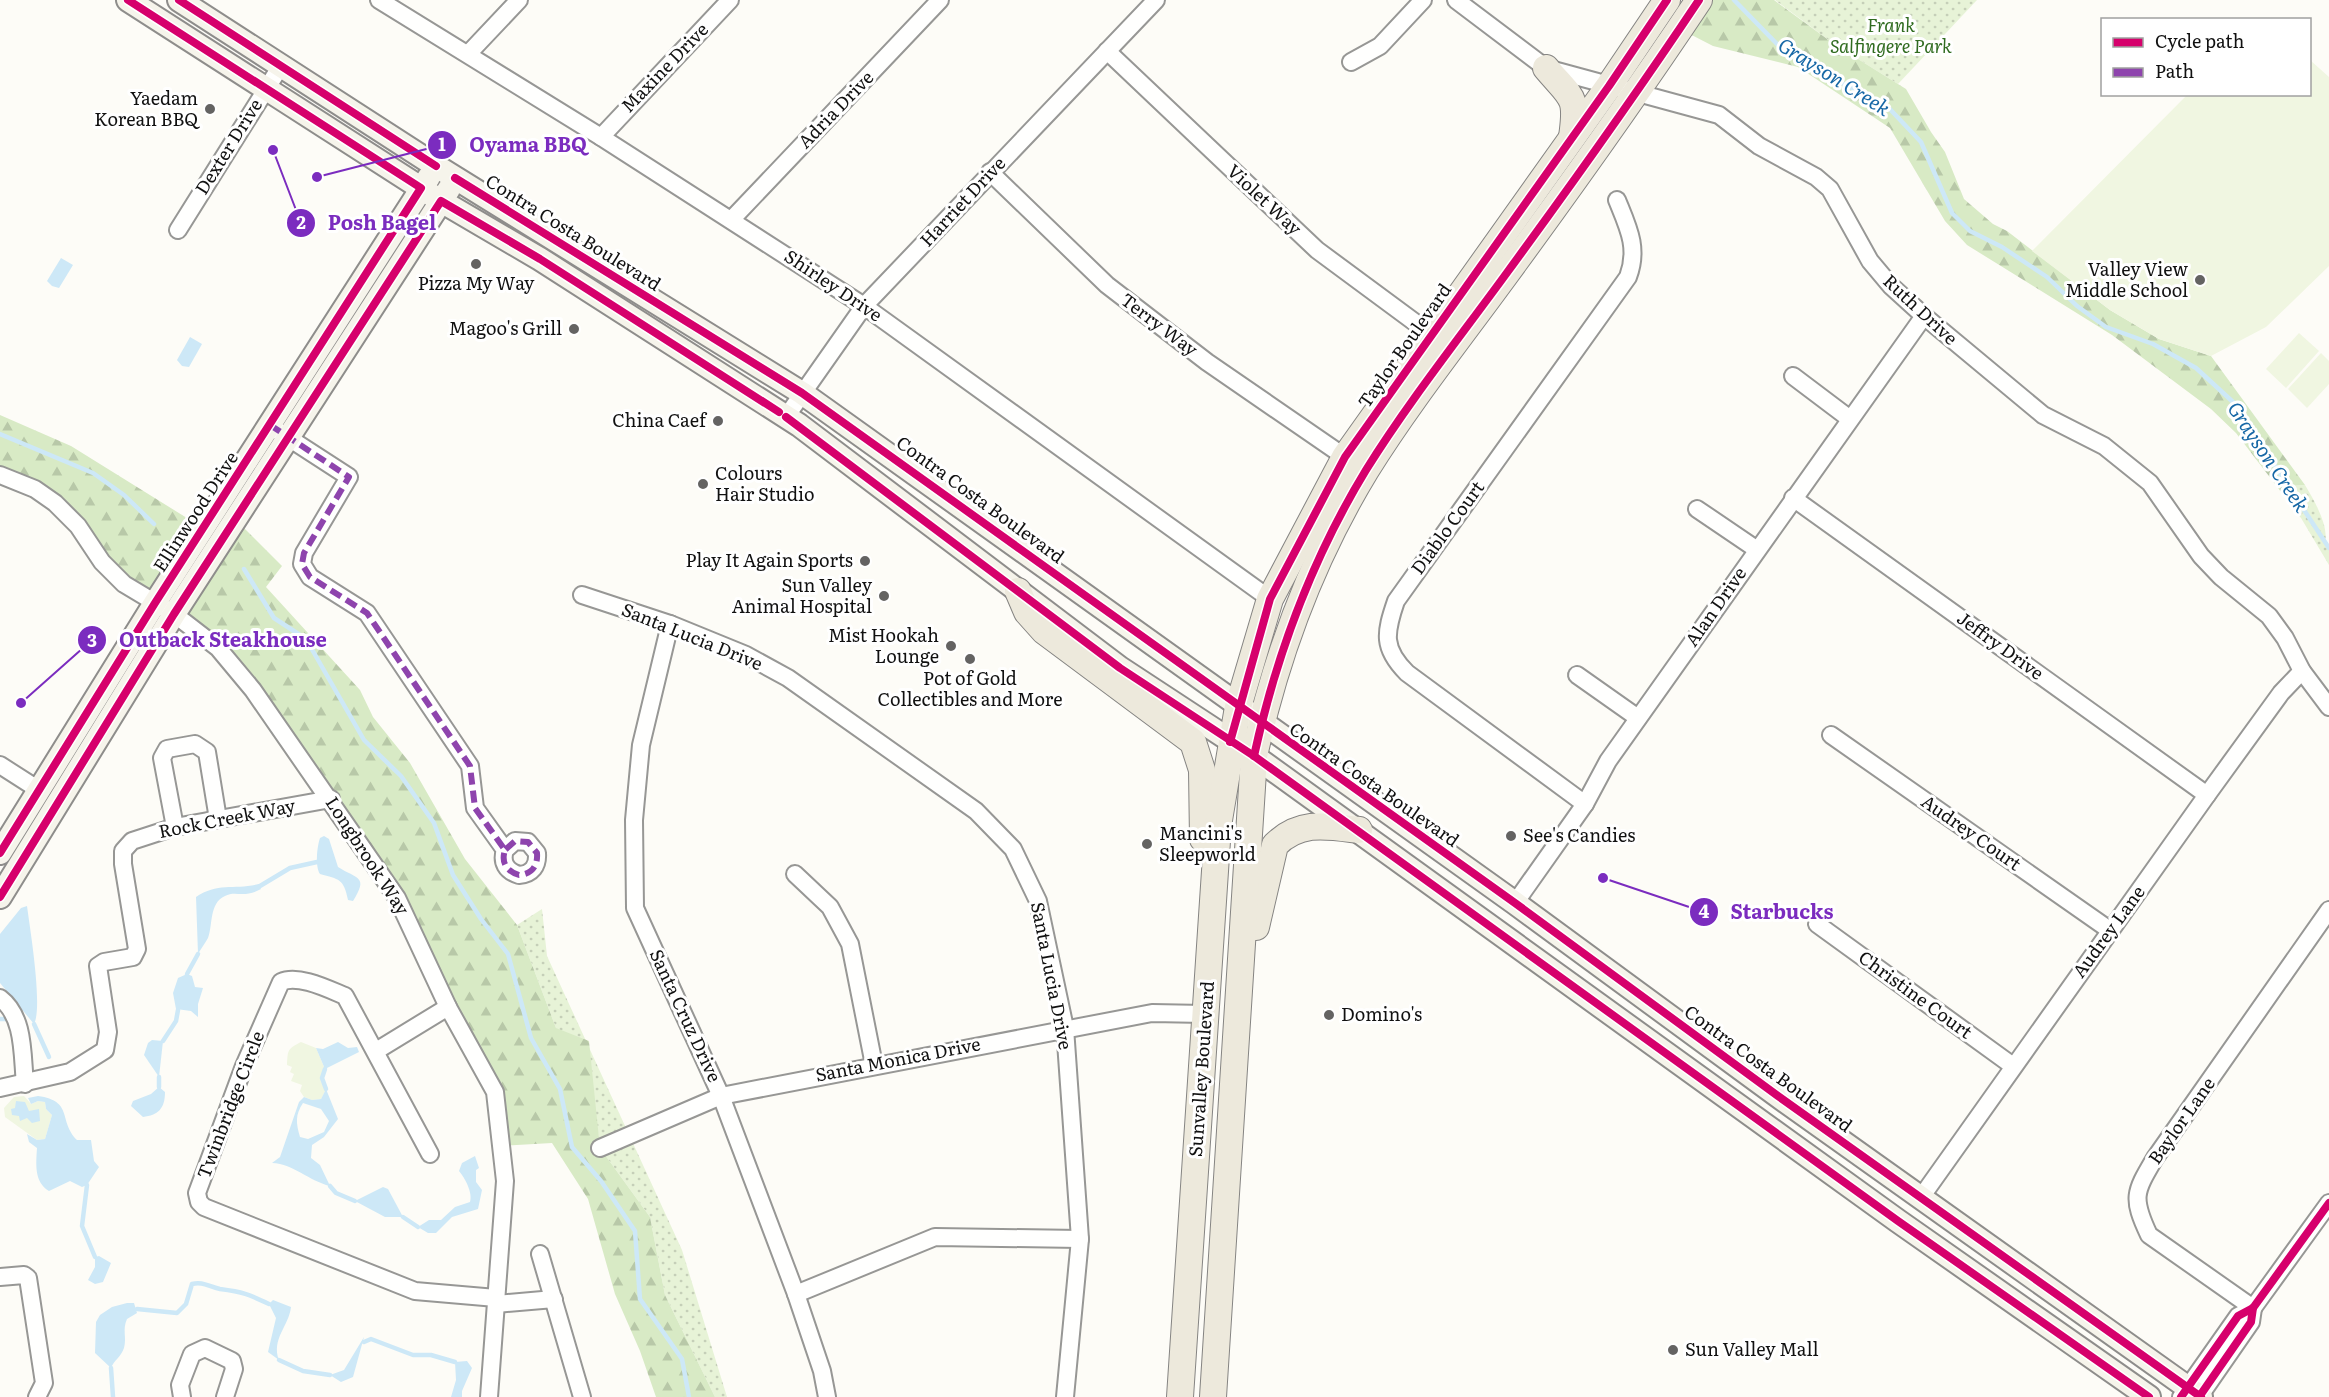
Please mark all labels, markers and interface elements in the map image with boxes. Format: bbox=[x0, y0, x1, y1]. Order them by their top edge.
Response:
park label: Frank Salfingere Park bbox=[1830, 11, 1952, 59]
street label: Maxine Drive bbox=[614, 16, 714, 118]
legend bbox=[2101, 18, 2311, 96]
text: Cycle path bbox=[2155, 27, 2244, 54]
water label: Grayson Creek bbox=[1773, 29, 1897, 122]
text: Path bbox=[2155, 57, 2194, 84]
street label: Adria Drive bbox=[791, 64, 879, 154]
place label: Yaedam Korean BBQ bbox=[94, 84, 200, 132]
street label: Dexter Drive bbox=[187, 93, 268, 200]
marker: Yaedam Korean BBQ bbox=[203, 102, 217, 116]
callout: Oyama BBQ bbox=[427, 126, 599, 164]
text: Oyama BBQ bbox=[469, 128, 590, 158]
text: 1 bbox=[438, 130, 446, 157]
street label: Harriet Drive bbox=[913, 150, 1011, 252]
street label: Violet Way bbox=[1222, 157, 1309, 241]
street label: Contra Costa Boulevard bbox=[481, 167, 667, 297]
callout: Posh Bagel bbox=[286, 204, 448, 242]
text: Posh Bagel bbox=[328, 206, 436, 236]
text: 2 bbox=[296, 208, 306, 235]
street label: Shirley Drive bbox=[779, 242, 888, 328]
place label: Valley View Middle School bbox=[2065, 255, 2189, 303]
marker: Pizza My Way bbox=[469, 257, 483, 271]
street label: Ruth Drive bbox=[1878, 267, 1964, 351]
place label: Pizza My Way bbox=[418, 269, 535, 296]
marker: Valley View Middle School bbox=[2193, 273, 2207, 287]
street label: Taylor Boulevard bbox=[1351, 277, 1457, 413]
street label: Terry Way bbox=[1116, 286, 1205, 362]
place label: Magoo's Grill bbox=[449, 314, 562, 341]
marker: Magoo's Grill bbox=[567, 322, 581, 336]
water label: Grayson Creek bbox=[2222, 395, 2318, 517]
place label: China Caef bbox=[612, 406, 708, 433]
marker: China Caef bbox=[711, 414, 725, 428]
street label: Contra Costa Boulevard bbox=[891, 428, 1071, 569]
street label: Ellinwood Drive bbox=[146, 446, 244, 577]
place label: Colours Hair Studio bbox=[715, 459, 815, 507]
street label: Diablo Court bbox=[1404, 474, 1490, 579]
marker: Colours Hair Studio bbox=[696, 477, 710, 491]
place label: Play It Again Sports bbox=[685, 546, 853, 573]
marker: Play It Again Sports bbox=[858, 554, 872, 568]
street label: Alan Drive bbox=[1677, 561, 1752, 651]
place label: Sun Valley Animal Hospital bbox=[732, 571, 873, 619]
marker: Sun Valley Animal Hospital bbox=[877, 589, 891, 603]
street label: Santa Lucia Drive bbox=[618, 595, 767, 676]
street label: Jeffry Drive bbox=[1952, 604, 2050, 685]
callout: Outback Steakhouse bbox=[77, 621, 339, 659]
place label: Mist Hookah Lounge bbox=[828, 621, 939, 669]
text: Outback Steakhouse bbox=[119, 623, 327, 653]
text: 3 bbox=[87, 626, 97, 653]
marker: Mist Hookah Lounge bbox=[944, 639, 958, 653]
marker: Pot of Gold Collectibles and More bbox=[963, 652, 977, 666]
place label: Pot of Gold Collectibles and More bbox=[878, 664, 1062, 712]
street label: Contra Costa Boulevard bbox=[1284, 715, 1465, 853]
street label: Audrey Court bbox=[1916, 787, 2028, 877]
street label: Rock Creek Way bbox=[156, 791, 298, 844]
street label: Longbrook Way bbox=[320, 791, 417, 920]
place label: Mancini's Sleepworld bbox=[1159, 819, 1256, 867]
place label: See's Candies bbox=[1523, 821, 1635, 848]
marker: See's Candies bbox=[1504, 829, 1518, 843]
marker: Mancini's Sleepworld bbox=[1140, 837, 1154, 851]
street label: Audrey Lane bbox=[2065, 879, 2151, 983]
callout: Starbucks bbox=[1689, 893, 1846, 931]
text: Starbucks bbox=[1730, 895, 1834, 925]
text: 4 bbox=[1699, 897, 1710, 924]
street label: Santa Lucia Drive bbox=[1025, 900, 1080, 1052]
street label: Christine Court bbox=[1853, 943, 1979, 1045]
street label: Santa Cruz Drive bbox=[644, 944, 729, 1086]
street label: Sunvalley Boulevard bbox=[1181, 980, 1220, 1158]
street label: Contra Costa Boulevard bbox=[1679, 997, 1859, 1138]
place label: Domino's bbox=[1341, 1000, 1422, 1027]
marker: Domino's bbox=[1322, 1008, 1336, 1022]
street label: Twinbridge Circle bbox=[189, 1027, 270, 1182]
street label: Santa Monica Drive bbox=[813, 1029, 982, 1088]
street label: Baylor Lane bbox=[2141, 1071, 2221, 1169]
place label: Sun Valley Mall bbox=[1685, 1335, 1819, 1362]
marker: Sun Valley Mall bbox=[1666, 1343, 1680, 1357]

